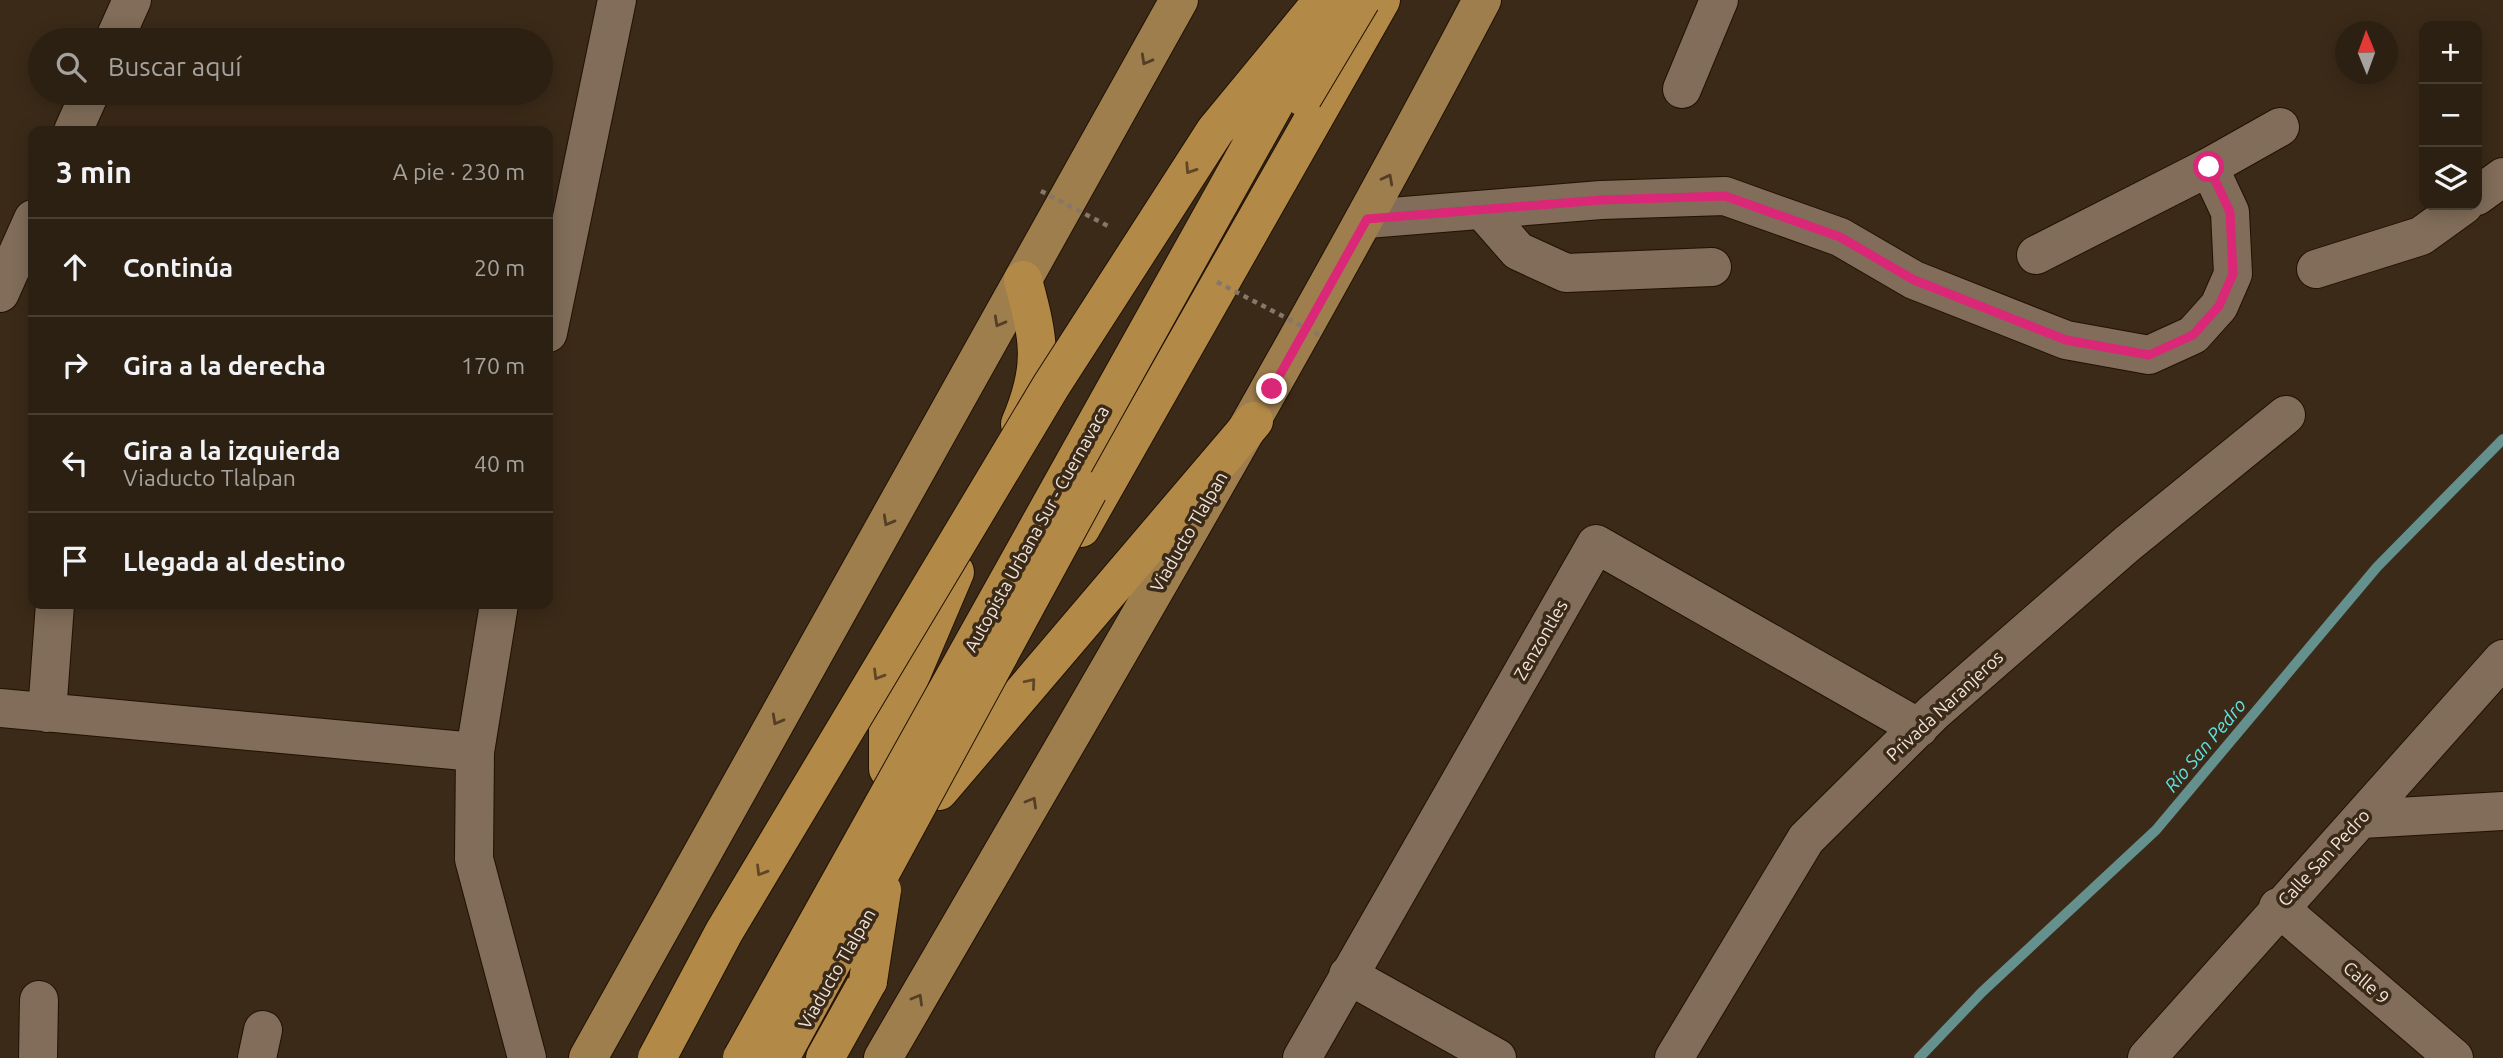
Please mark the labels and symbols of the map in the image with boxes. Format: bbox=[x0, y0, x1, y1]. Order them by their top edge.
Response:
north arrow bbox=[2335, 21, 2398, 84]
one-way arrow bbox=[1141, 52, 1154, 65]
route start bbox=[2193, 151, 2224, 182]
one-way arrow bbox=[1185, 161, 1198, 174]
one-way arrow bbox=[1380, 174, 1393, 187]
one-way arrow bbox=[994, 315, 1007, 328]
route end bbox=[1256, 373, 1287, 404]
street label: Autopista Urbana Sur - Cuernavaca bbox=[960, 402, 1112, 655]
street label: Viaducto Tlalpan bbox=[1146, 468, 1231, 595]
one-way arrow bbox=[883, 514, 896, 526]
street label: Zenzontles bbox=[1509, 596, 1571, 683]
street label: Privada Naranjeros bbox=[1882, 646, 2007, 764]
one-way arrow bbox=[873, 668, 886, 681]
one-way arrow bbox=[1023, 679, 1035, 692]
water label: Río San Pedro bbox=[2160, 694, 2250, 796]
one-way arrow bbox=[772, 712, 785, 725]
one-way arrow bbox=[1024, 797, 1037, 810]
street label: Calle San Pedro bbox=[2273, 805, 2373, 910]
one-way arrow bbox=[757, 863, 770, 876]
street label: Viaducto Tlalpan bbox=[794, 905, 879, 1032]
street label: Calle 9 bbox=[2340, 957, 2394, 1007]
one-way arrow bbox=[909, 994, 922, 1007]

